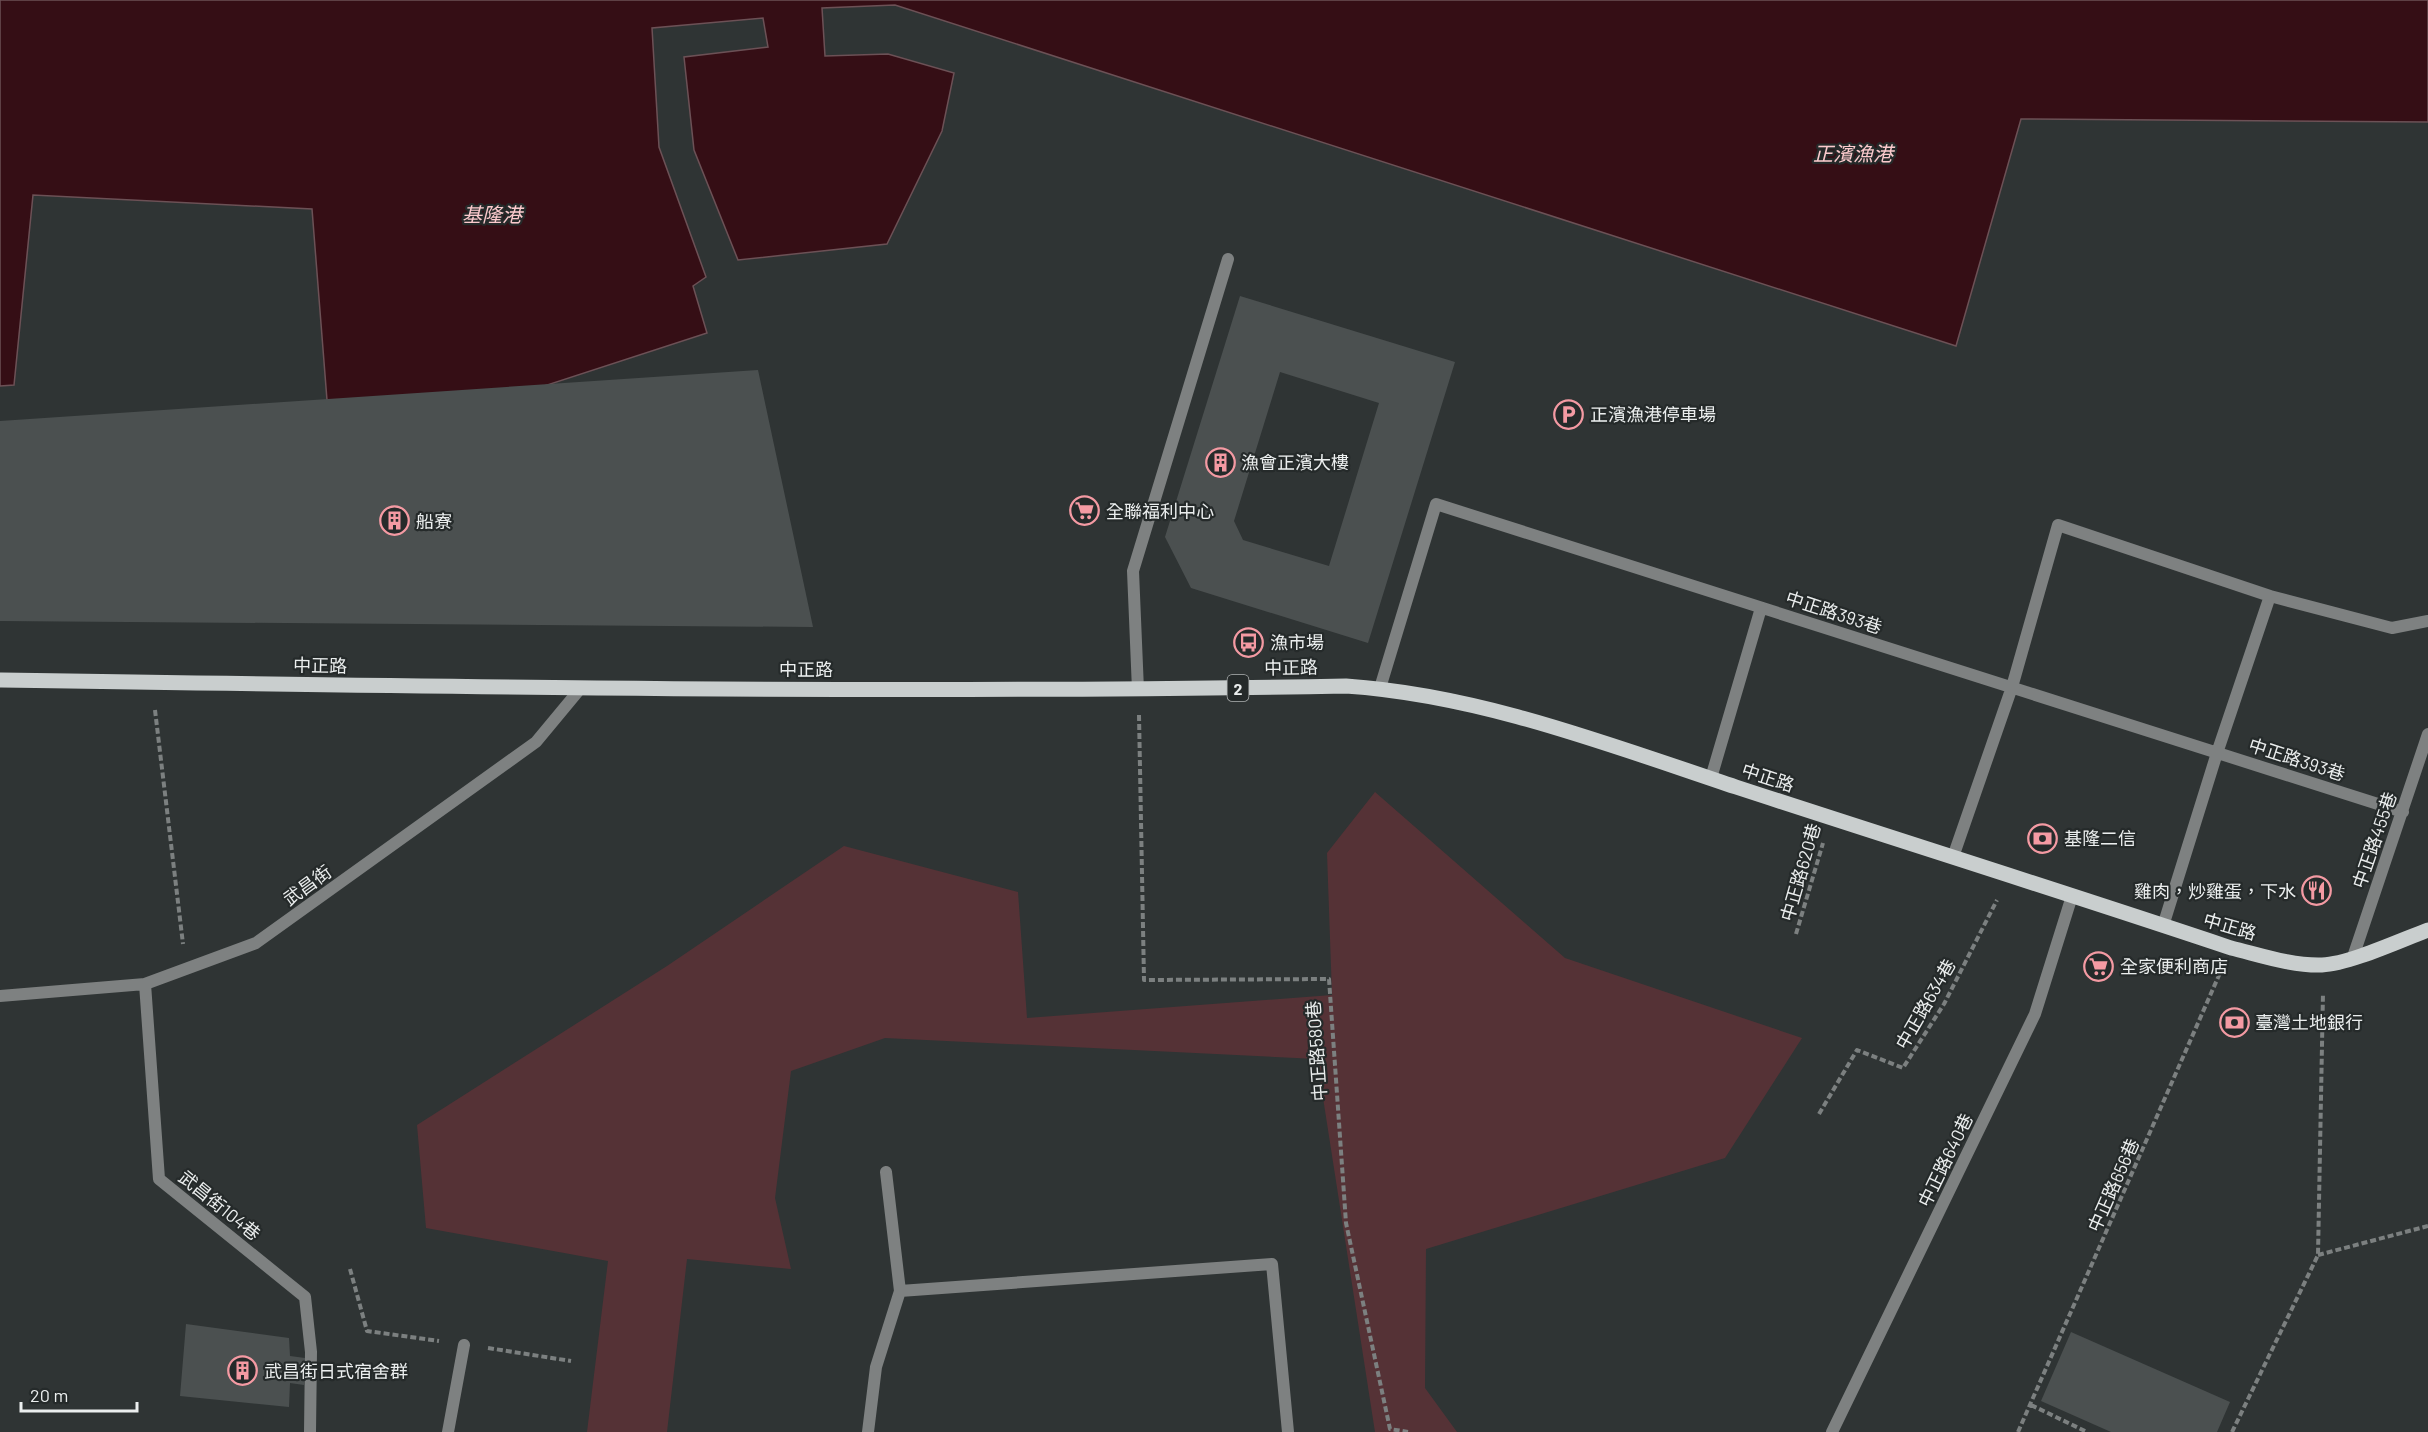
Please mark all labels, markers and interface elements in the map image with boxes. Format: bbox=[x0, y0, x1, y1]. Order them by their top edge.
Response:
water label: 正濱漁港 bbox=[1813, 141, 1896, 165]
water label: 基隆港 bbox=[462, 202, 525, 226]
parking icon: 正濱漁港停車場 bbox=[1553, 398, 1585, 430]
place label: 正濱漁港停車場 bbox=[1590, 403, 1716, 425]
building icon: 漁會正濱大樓 bbox=[1204, 446, 1236, 478]
place label: 漁會正濱大樓 bbox=[1241, 451, 1349, 473]
supermarket icon: 全聯福利中心 bbox=[1069, 495, 1101, 527]
place label: 全聯福利中心 bbox=[1106, 500, 1214, 522]
building icon: 船寮 bbox=[379, 505, 411, 537]
place label: 船寮 bbox=[416, 510, 452, 532]
street label: 中正路393巷 bbox=[1783, 586, 1885, 638]
bus stop icon: 漁市場 bbox=[1233, 626, 1265, 658]
place label: 漁市場 bbox=[1270, 631, 1324, 653]
street label: 中正路 bbox=[293, 654, 347, 676]
street label: 中正路 bbox=[1264, 656, 1318, 678]
street label: 中正路 bbox=[779, 658, 833, 680]
road number: 2 bbox=[1228, 675, 1248, 701]
street label: 中正路393巷 bbox=[2246, 733, 2348, 785]
street label: 中正路 bbox=[1739, 758, 1797, 796]
street label: 中正路455巷 bbox=[2347, 789, 2401, 891]
street label: 中正路620巷 bbox=[1775, 820, 1825, 924]
bank icon: 基隆二信 bbox=[2027, 822, 2059, 854]
place label: 基隆二信 bbox=[2064, 827, 2136, 849]
street label: 武昌街 bbox=[279, 860, 335, 910]
restaurant icon: 雞肉，炒雞蛋，下水 bbox=[2301, 875, 2333, 907]
place label: 雞肉，炒雞蛋，下水 bbox=[2134, 880, 2296, 902]
street label: 中正路 bbox=[2201, 908, 2259, 944]
supermarket icon: 全家便利商店 bbox=[2083, 950, 2115, 982]
street label: 中正路634巷 bbox=[1890, 955, 1960, 1053]
place label: 全家便利商店 bbox=[2120, 955, 2228, 977]
street label: 中正路580巷 bbox=[1302, 1000, 1330, 1102]
bank icon: 臺灣土地銀行 bbox=[2218, 1006, 2250, 1038]
place label: 臺灣土地銀行 bbox=[2255, 1011, 2363, 1033]
street label: 中正路640巷 bbox=[1913, 1110, 1977, 1210]
street label: 中正路656巷 bbox=[2083, 1135, 2143, 1235]
street label: 武昌街104巷 bbox=[175, 1165, 265, 1245]
building icon: 武昌街日式宿舍群 bbox=[227, 1355, 259, 1387]
place label: 武昌街日式宿舍群 bbox=[264, 1360, 408, 1382]
scale bar bbox=[21, 1375, 136, 1413]
text: 20 m bbox=[30, 1384, 68, 1406]

